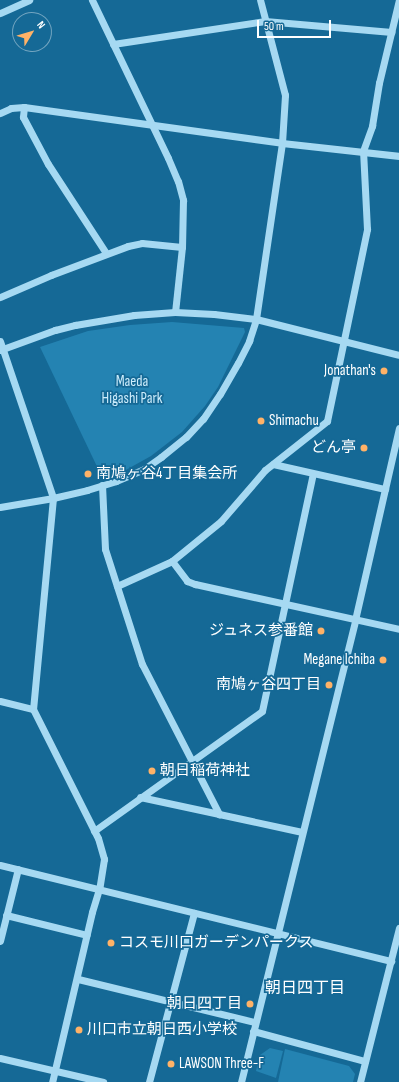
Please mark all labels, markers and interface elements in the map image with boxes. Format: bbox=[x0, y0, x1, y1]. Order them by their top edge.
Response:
north arrow bbox=[12, 12, 52, 52]
scale bar bbox=[259, 12, 333, 38]
text: N bbox=[34, 19, 48, 31]
text: 50 m bbox=[264, 19, 284, 34]
place label: Jonathan's bbox=[324, 362, 376, 380]
marker: Jonathan's bbox=[379, 366, 389, 376]
park label: Maeda Higashi Park bbox=[102, 372, 162, 407]
place label: Shimachu bbox=[269, 412, 319, 430]
marker: Shimachu bbox=[256, 416, 266, 426]
place label: どん亭 bbox=[311, 439, 356, 457]
marker: どん亭 bbox=[359, 443, 369, 453]
place label: 南鳩ヶ谷4丁目集会所 bbox=[96, 465, 237, 483]
marker: 南鳩ヶ谷4丁目集会所 bbox=[83, 469, 93, 479]
place label: ジュネス参番館 bbox=[208, 622, 313, 640]
marker: ジュネス参番館 bbox=[316, 626, 326, 636]
place label: Megane Ichiba bbox=[303, 651, 375, 669]
marker: Megane Ichiba bbox=[378, 655, 388, 665]
place label: 南鳩ヶ谷四丁目 bbox=[216, 676, 321, 694]
marker: 南鳩ヶ谷四丁目 bbox=[324, 680, 334, 690]
place label: 朝日稲荷神社 bbox=[160, 762, 250, 780]
marker: 朝日稲荷神社 bbox=[147, 766, 157, 776]
place label: コスモ川口ガーデンパークス bbox=[119, 934, 314, 952]
marker: コスモ川口ガーデンパークス bbox=[106, 938, 116, 948]
district label: 朝日四丁目 bbox=[265, 979, 345, 999]
place label: 朝日四丁目 bbox=[167, 995, 242, 1013]
marker: 朝日四丁目 bbox=[245, 999, 255, 1009]
place label: 川口市立朝日西小学校 bbox=[87, 1021, 237, 1039]
marker: 川口市立朝日西小学校 bbox=[74, 1025, 84, 1035]
place label: LAWSON Three-F bbox=[179, 1055, 264, 1073]
marker: LAWSON Three-F bbox=[166, 1059, 176, 1069]

